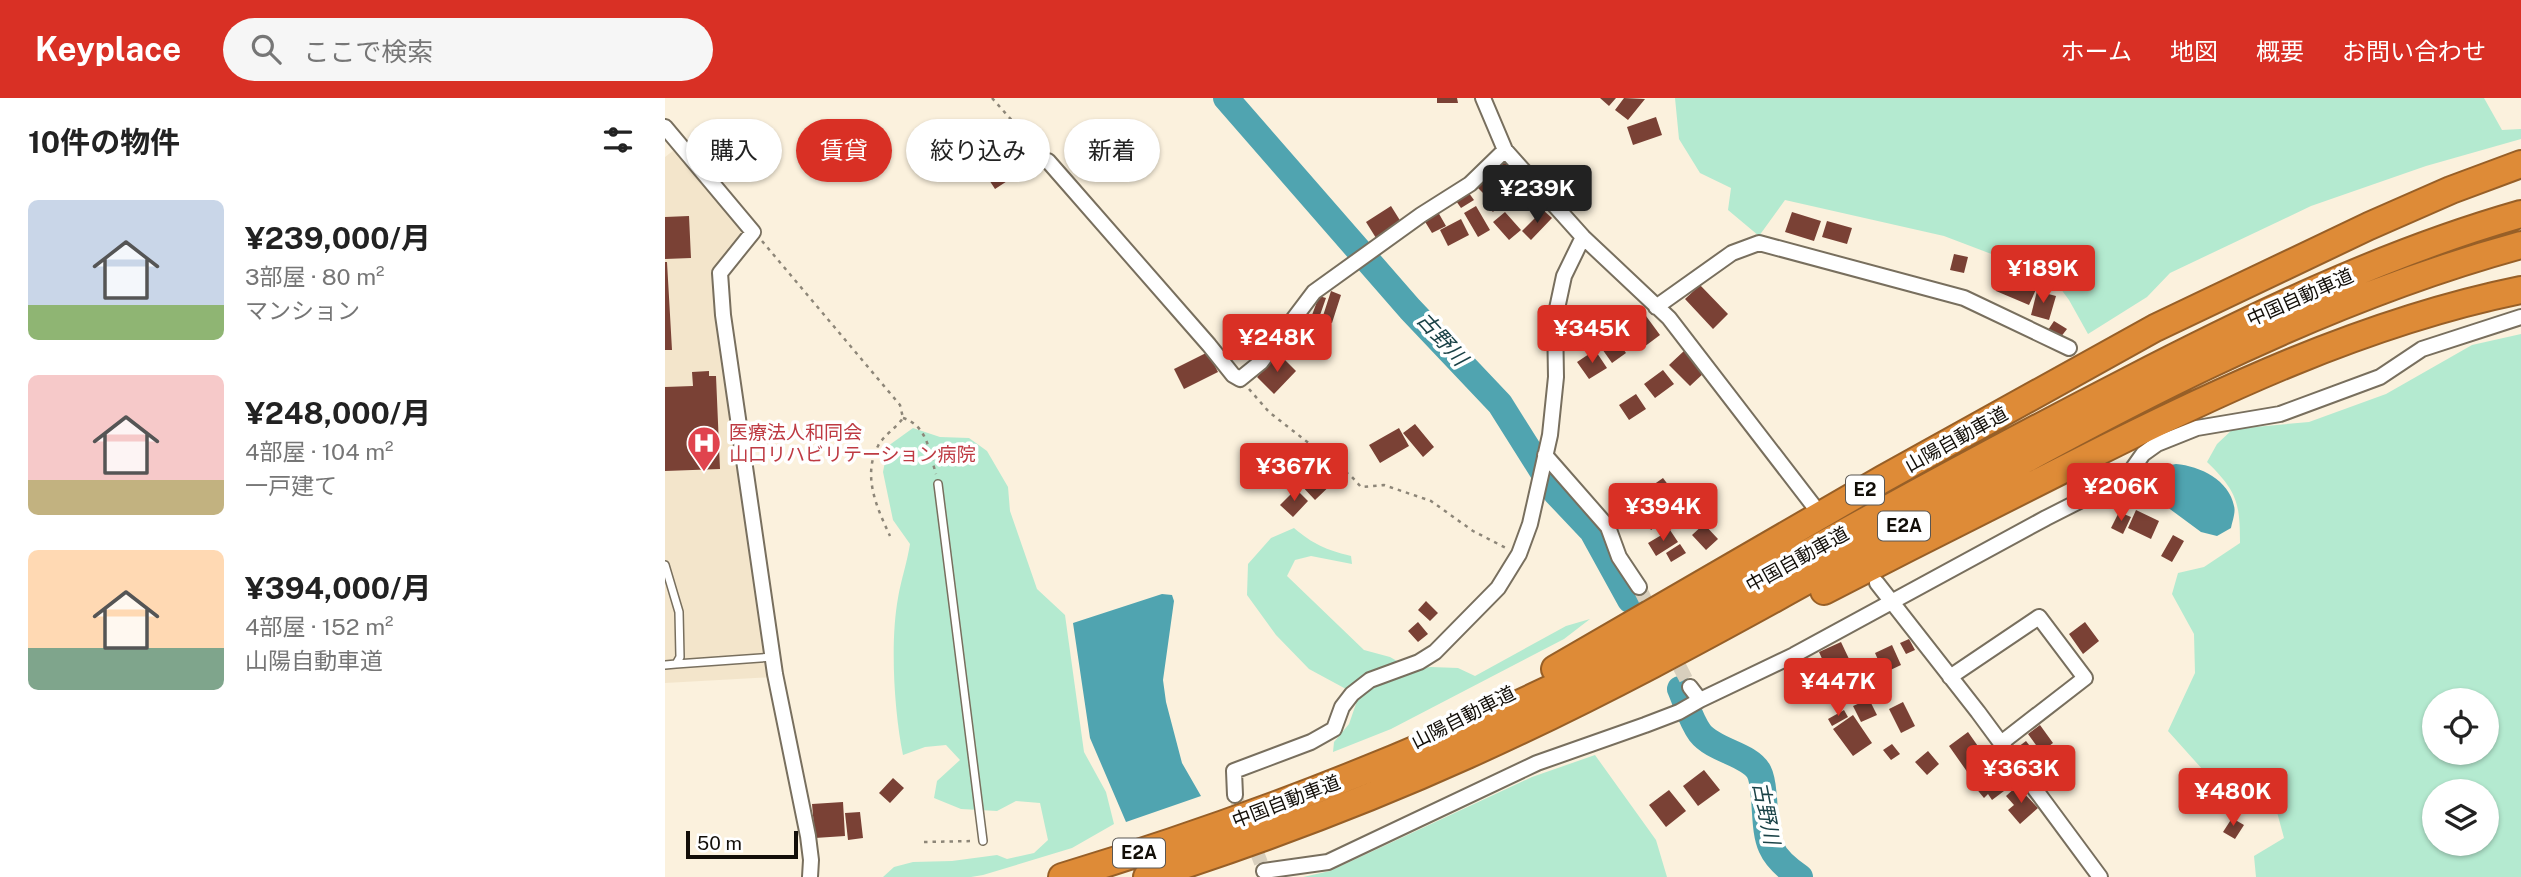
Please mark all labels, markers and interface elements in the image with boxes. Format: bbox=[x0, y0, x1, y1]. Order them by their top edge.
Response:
search box bbox=[223, 18, 713, 81]
text: Keyplace bbox=[35, 30, 181, 68]
icon: search bbox=[247, 30, 285, 68]
text: ここで検索 bbox=[303, 36, 433, 67]
text: ホーム bbox=[2061, 37, 2132, 65]
text: 地図 bbox=[2170, 37, 2218, 65]
text: 概要 bbox=[2256, 37, 2304, 65]
text: お問い合わせ bbox=[2342, 37, 2486, 65]
chip: 購入 bbox=[686, 119, 782, 182]
chip: 賃貸 bbox=[796, 119, 892, 182]
chip: 絞り込み bbox=[906, 119, 1050, 182]
chip: 新着 bbox=[1064, 119, 1160, 182]
icon: filters bbox=[599, 121, 637, 159]
text: 10件の物件 bbox=[28, 124, 180, 160]
pin: ¥239K bbox=[1488, 166, 1586, 225]
text: ¥239K bbox=[1499, 174, 1575, 201]
text: ¥239,000/月 bbox=[245, 220, 431, 256]
icon: home bbox=[84, 228, 168, 312]
pin: ¥189K bbox=[1994, 246, 2092, 305]
text: ¥189K bbox=[2007, 254, 2079, 281]
text: 3部屋 · 80 m² bbox=[245, 263, 385, 290]
street label: 中国自動車道 bbox=[2243, 264, 2357, 330]
text: マンション bbox=[245, 297, 360, 324]
pin: ¥345K bbox=[1543, 306, 1641, 365]
water label: 古野川 bbox=[1412, 307, 1474, 372]
pin: ¥248K bbox=[1228, 314, 1326, 374]
text: ¥345K bbox=[1553, 314, 1631, 341]
text: ¥248K bbox=[1239, 323, 1315, 350]
text: ¥248,000/月 bbox=[245, 395, 431, 431]
street label: 山陽自動車道 bbox=[1901, 402, 2011, 476]
icon: home bbox=[84, 403, 168, 487]
place label: 医療法人和同会 山口リハビリテーション病院 bbox=[729, 421, 976, 465]
hospital icon: 医療法人和同会 山口リハビリテーション病院 bbox=[685, 424, 723, 473]
text: 4部屋 · 104 m² bbox=[245, 438, 394, 465]
pin: ¥367K bbox=[1245, 444, 1343, 503]
text: ¥367K bbox=[1256, 452, 1332, 479]
pin: ¥206K bbox=[2072, 464, 2170, 523]
text: 一戸建て bbox=[245, 472, 337, 499]
text: ¥206K bbox=[2083, 472, 2159, 499]
road number: E2 bbox=[1846, 476, 1884, 504]
pin: ¥394K bbox=[1614, 484, 1712, 543]
text: ¥394K bbox=[1624, 492, 1702, 519]
road number: E2A bbox=[1878, 512, 1930, 540]
street label: 中国自動車道 bbox=[1742, 522, 1852, 596]
text: ¥394,000/月 bbox=[245, 570, 432, 606]
icon: home bbox=[84, 578, 168, 662]
text: 4部屋 · 152 m² bbox=[245, 613, 394, 640]
text: 山陽自動車道 bbox=[245, 647, 383, 674]
pin: ¥447K bbox=[1789, 658, 1887, 718]
text: ¥447K bbox=[1800, 667, 1876, 694]
street label: 山陽自動車道 bbox=[1407, 681, 1519, 753]
map controls bbox=[2422, 688, 2499, 856]
button: locate bbox=[2422, 688, 2499, 765]
pin: ¥363K bbox=[1972, 746, 2070, 805]
text: ¥363K bbox=[1982, 754, 2060, 781]
pin: ¥480K bbox=[2184, 768, 2282, 828]
street label: 中国自動車道 bbox=[1229, 770, 1343, 832]
text: ¥480K bbox=[2195, 777, 2271, 804]
button: layers bbox=[2422, 779, 2499, 856]
water label: 古野川 bbox=[1748, 780, 1785, 848]
scale bar bbox=[686, 828, 798, 860]
text: 50 m bbox=[697, 832, 742, 854]
road number: E2A bbox=[1113, 838, 1165, 868]

